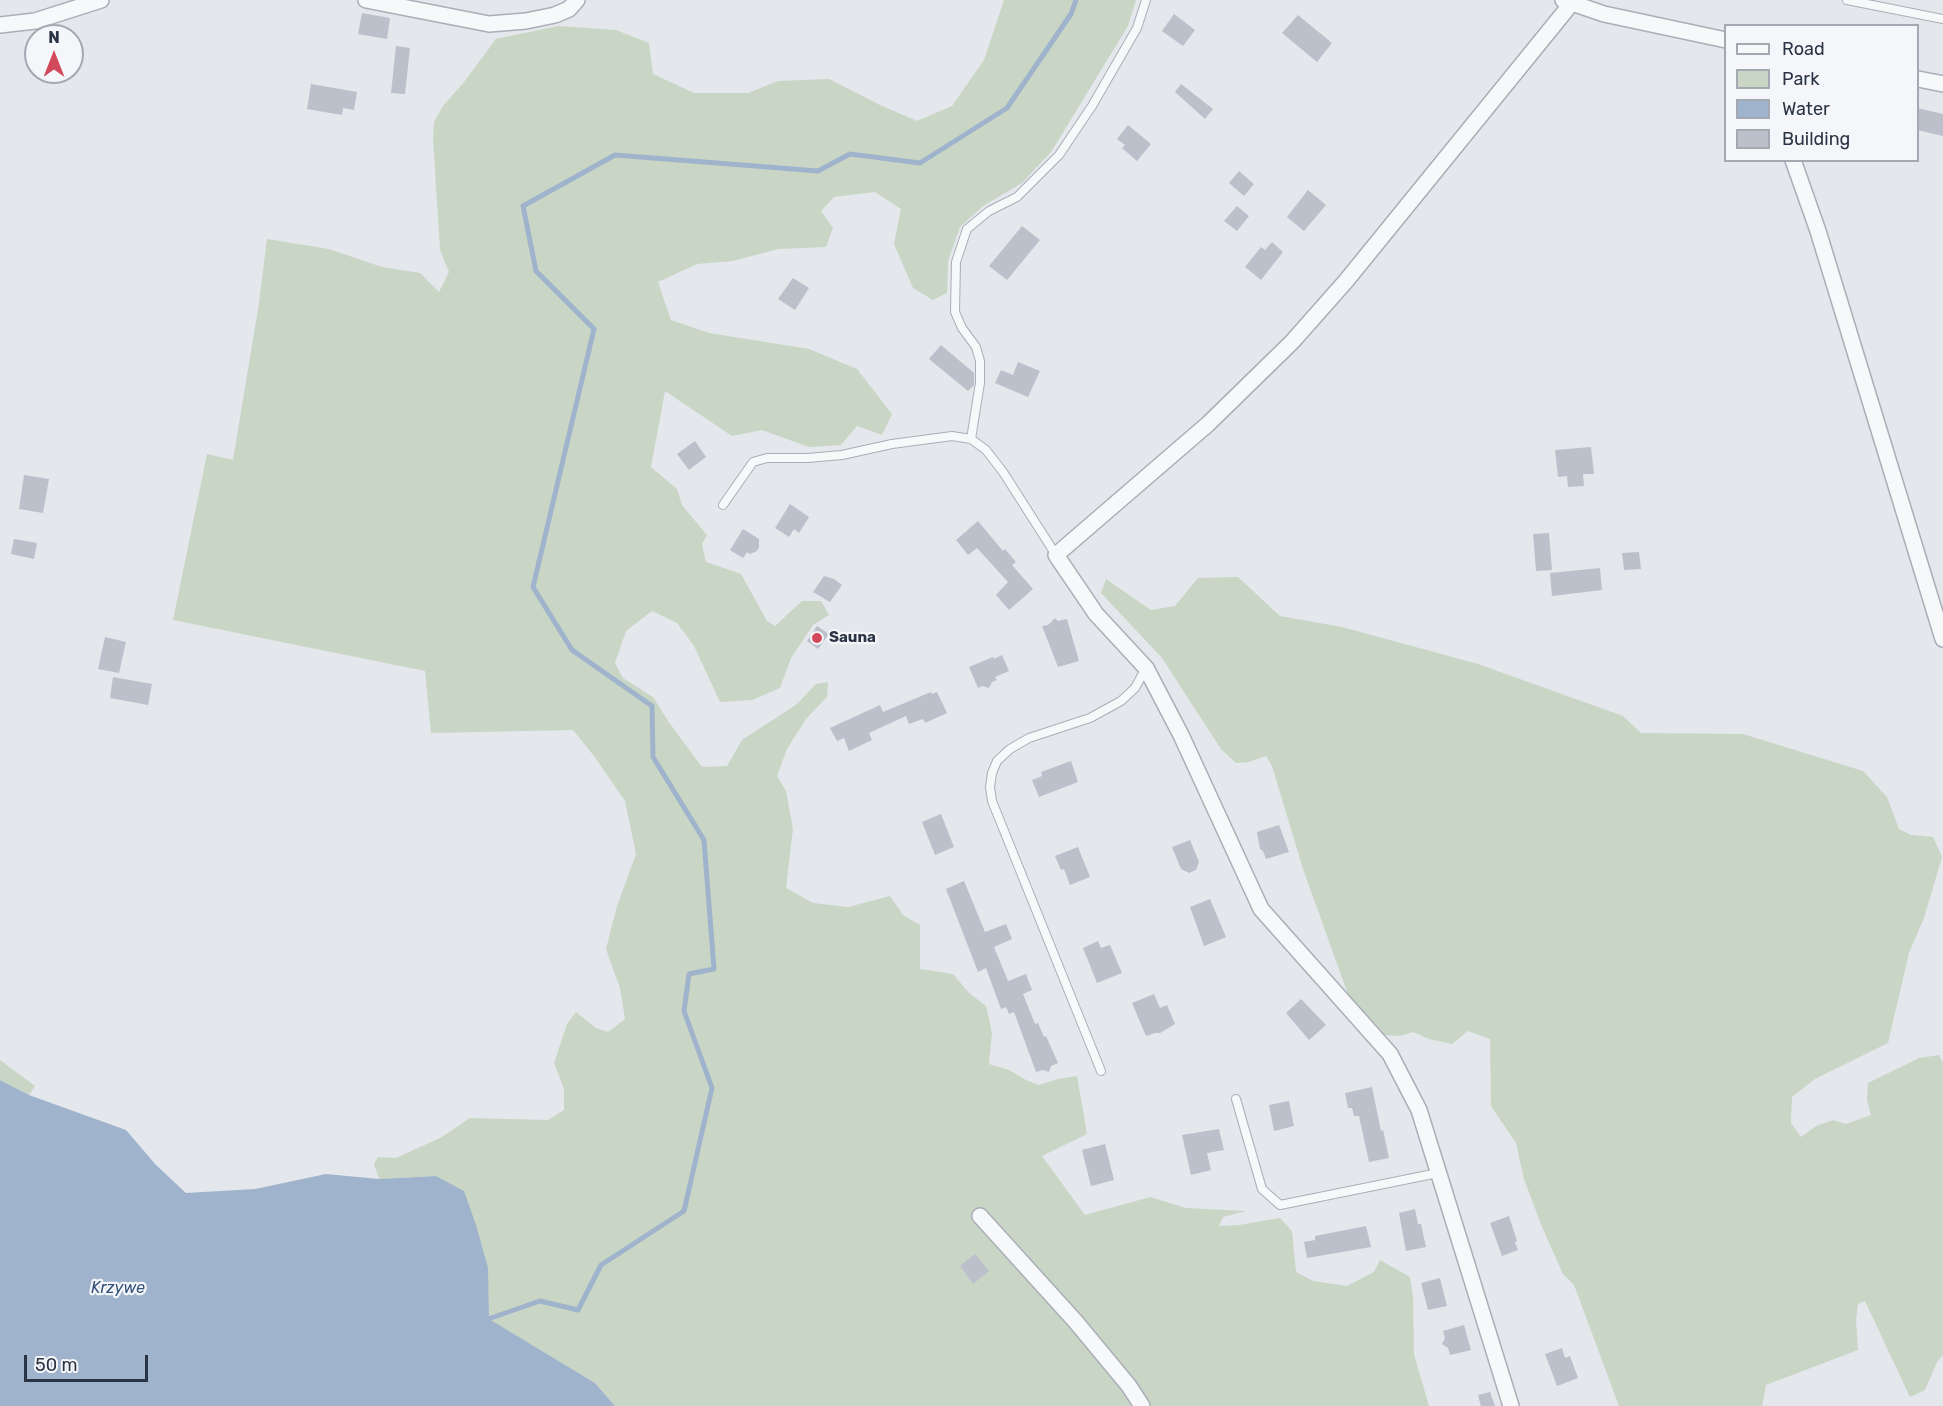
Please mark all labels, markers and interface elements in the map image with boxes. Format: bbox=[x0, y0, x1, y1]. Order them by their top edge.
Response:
north arrow bbox=[24, 24, 84, 84]
legend bbox=[1724, 24, 1919, 162]
text: N bbox=[48, 28, 60, 47]
text: Road bbox=[1782, 38, 1825, 60]
text: Park bbox=[1782, 68, 1819, 90]
text: Water bbox=[1782, 98, 1830, 120]
text: Building bbox=[1782, 128, 1850, 150]
place label: Sauna bbox=[829, 629, 876, 647]
marker: Sauna bbox=[810, 631, 824, 645]
water label: Krzywe bbox=[91, 1278, 145, 1298]
scale bar bbox=[27, 1343, 152, 1381]
text: 50 m bbox=[35, 1354, 78, 1376]

